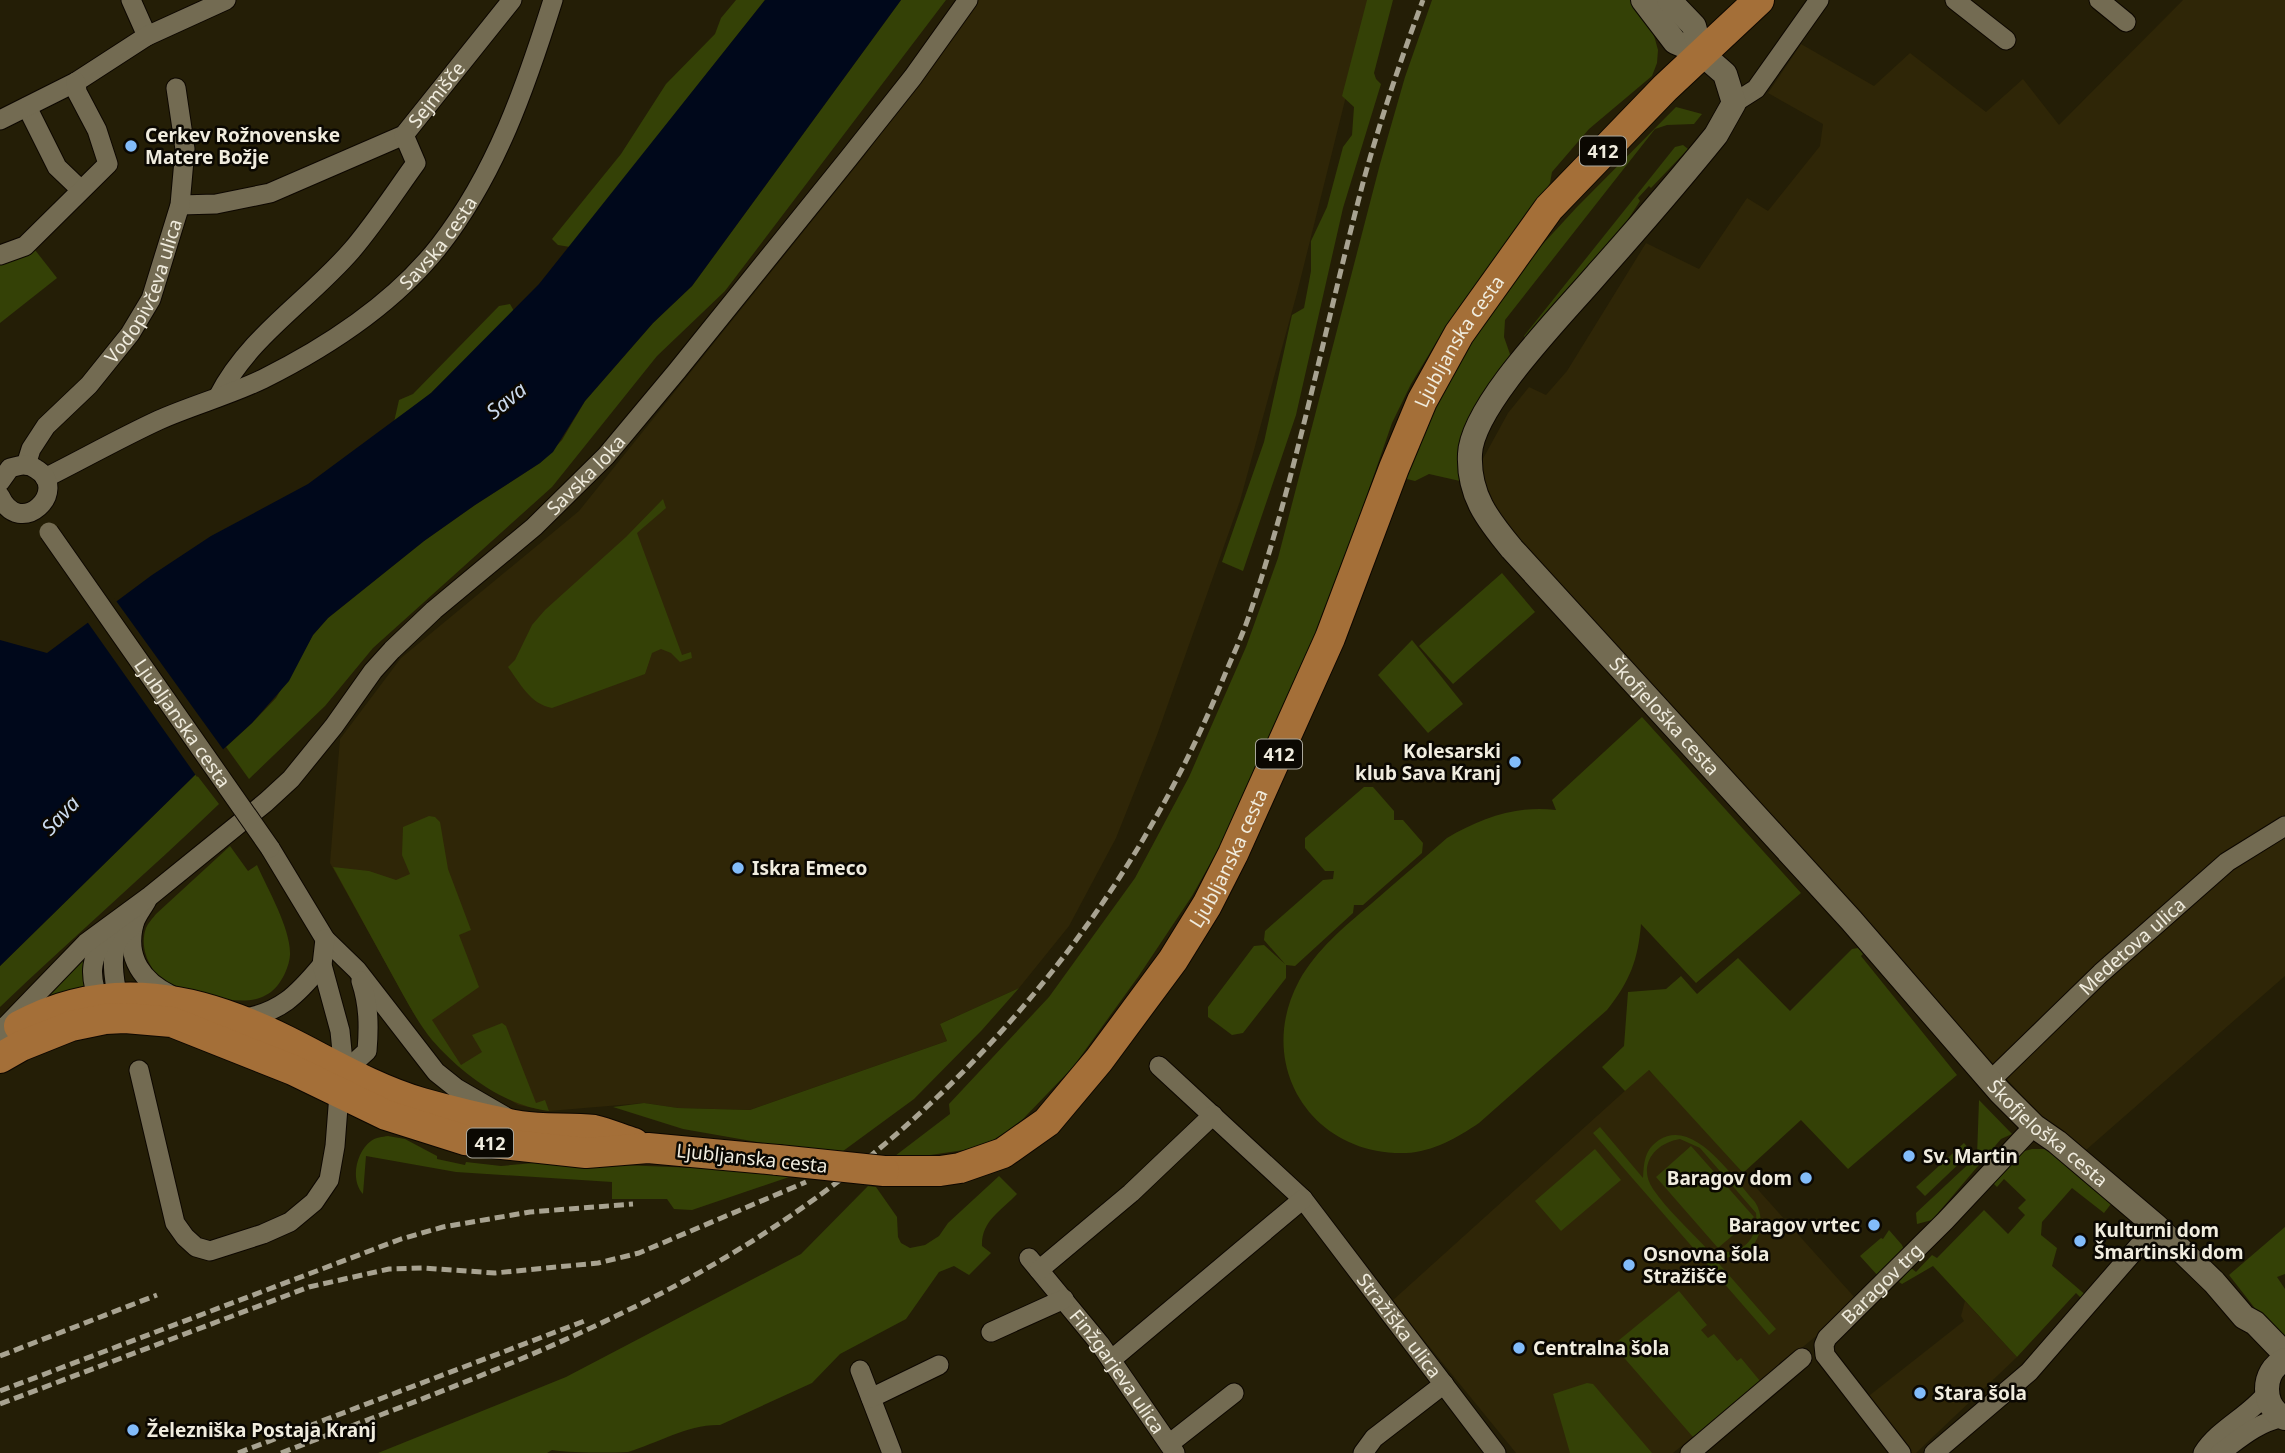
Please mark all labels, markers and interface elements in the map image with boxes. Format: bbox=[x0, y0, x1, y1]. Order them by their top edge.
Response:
street label: Sejmišče bbox=[402, 56, 471, 133]
place label: Cerkev Rožnovenske Matere Božje bbox=[145, 122, 340, 170]
road number: 412 bbox=[1580, 136, 1626, 166]
marker: Cerkev Rožnovenske Matere Božje bbox=[123, 138, 139, 154]
street label: Savska cesta bbox=[393, 192, 483, 295]
street label: Vodopivčeva ulica bbox=[98, 216, 188, 369]
street label: Ljubljanska cesta bbox=[1408, 270, 1510, 411]
water label: Sava bbox=[480, 375, 532, 425]
street label: Savska loka bbox=[541, 429, 631, 521]
street label: Škofjeloška cesta bbox=[1604, 651, 1726, 781]
street label: Ljubljanska cesta bbox=[128, 653, 237, 793]
place label: Kolesarski klub Sava Kranj bbox=[1355, 738, 1501, 786]
road number: 412 bbox=[1256, 740, 1302, 768]
marker: Kolesarski klub Sava Kranj bbox=[1507, 754, 1523, 770]
street label: Ljubljanska cesta bbox=[1183, 785, 1274, 933]
water label: Sava bbox=[35, 789, 85, 841]
place label: Iskra Emeco bbox=[752, 855, 867, 881]
marker: Iskra Emeco bbox=[730, 860, 746, 876]
street label: Medetova ulica bbox=[2073, 891, 2191, 1001]
street label: Škofjeloška cesta bbox=[1982, 1074, 2114, 1193]
road number: 412 bbox=[467, 1128, 513, 1158]
street label: Ljubljanska cesta bbox=[675, 1137, 829, 1179]
place label: Sv. Martin bbox=[1923, 1143, 2018, 1169]
marker: Sv. Martin bbox=[1901, 1148, 1917, 1164]
place label: Baragov dom bbox=[1667, 1165, 1792, 1191]
marker: Baragov dom bbox=[1798, 1170, 1814, 1186]
place label: Baragov vrtec bbox=[1728, 1212, 1860, 1238]
marker: Baragov vrtec bbox=[1866, 1217, 1882, 1233]
place label: Kulturni dom Šmartinski dom bbox=[2094, 1217, 2244, 1265]
marker: Kulturni dom Šmartinski dom bbox=[2072, 1233, 2088, 1249]
street label: Baragov trg bbox=[1836, 1237, 1928, 1330]
place label: Osnovna šola Stražišče bbox=[1643, 1241, 1769, 1289]
marker: Osnovna šola Stražišče bbox=[1621, 1257, 1637, 1273]
street label: Stražiška ulica bbox=[1351, 1268, 1448, 1383]
street label: Finžgarjeva ulica bbox=[1064, 1304, 1171, 1439]
place label: Centralna šola bbox=[1533, 1335, 1669, 1361]
marker: Centralna šola bbox=[1511, 1340, 1527, 1356]
place label: Stara šola bbox=[1934, 1380, 2027, 1406]
marker: Stara šola bbox=[1912, 1385, 1928, 1401]
place label: Železniška Postaja Kranj bbox=[147, 1417, 376, 1443]
marker: Železniška Postaja Kranj bbox=[125, 1422, 141, 1438]

